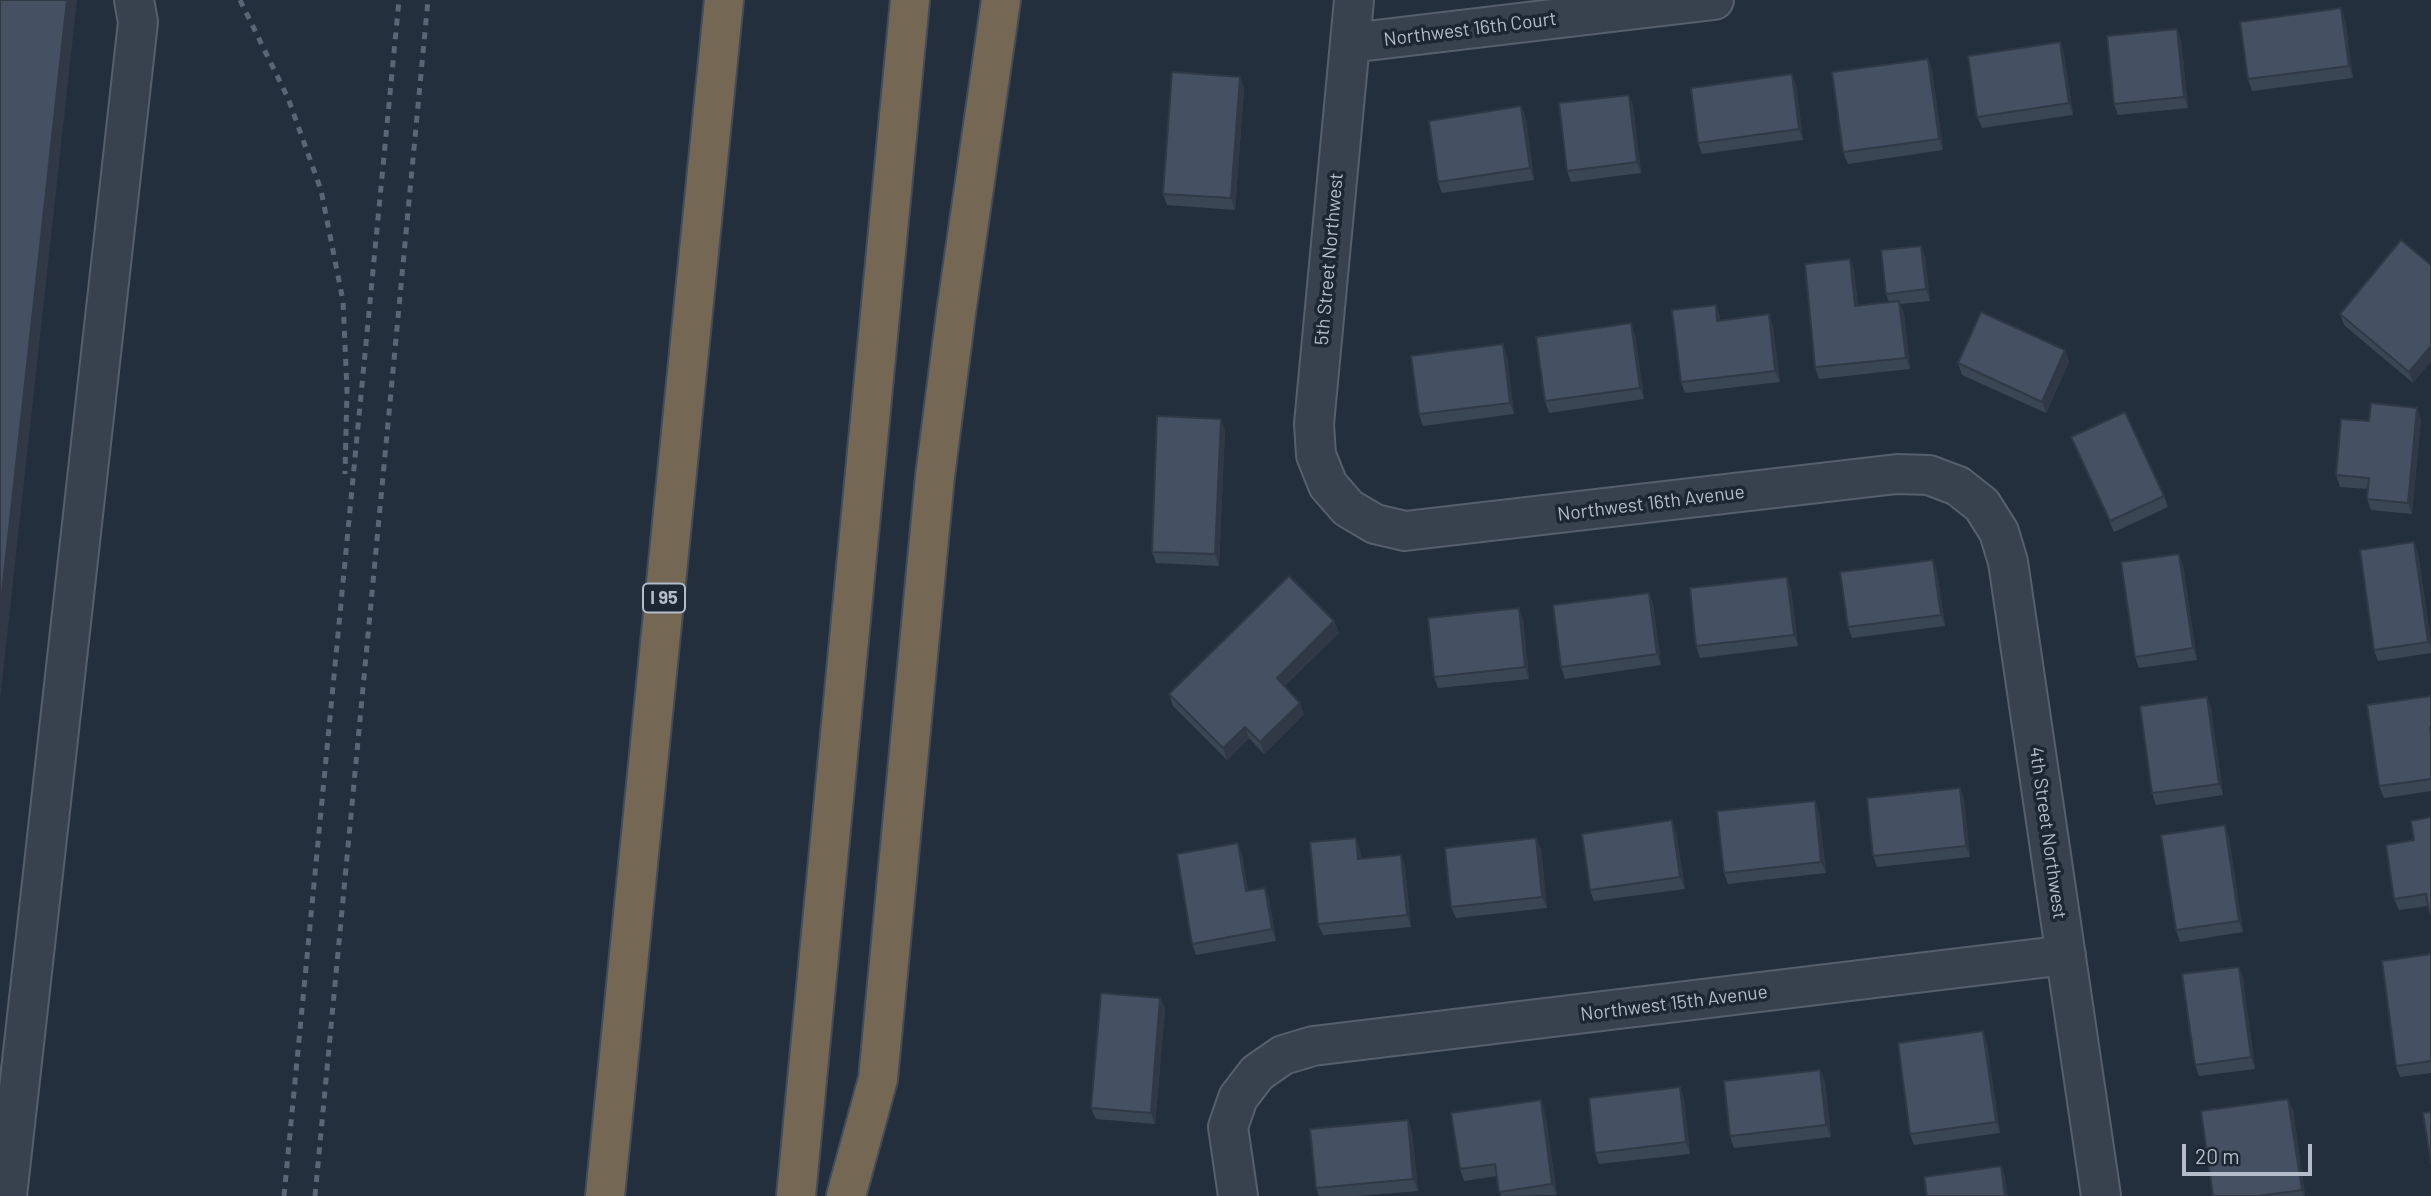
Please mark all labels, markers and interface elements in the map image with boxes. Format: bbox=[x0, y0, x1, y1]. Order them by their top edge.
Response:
street label: Northwest 16th Court bbox=[1382, 7, 1558, 51]
street label: 5th Street Northwest bbox=[1310, 172, 1348, 346]
street label: Northwest 16th Avenue bbox=[1556, 480, 1746, 526]
road number: I 95 bbox=[643, 584, 685, 612]
street label: 4th Street Northwest bbox=[2025, 745, 2071, 921]
street label: Northwest 15th Avenue bbox=[1579, 980, 1769, 1026]
scale bar bbox=[2186, 1130, 2316, 1174]
text: 20 m bbox=[2195, 1143, 2240, 1168]

